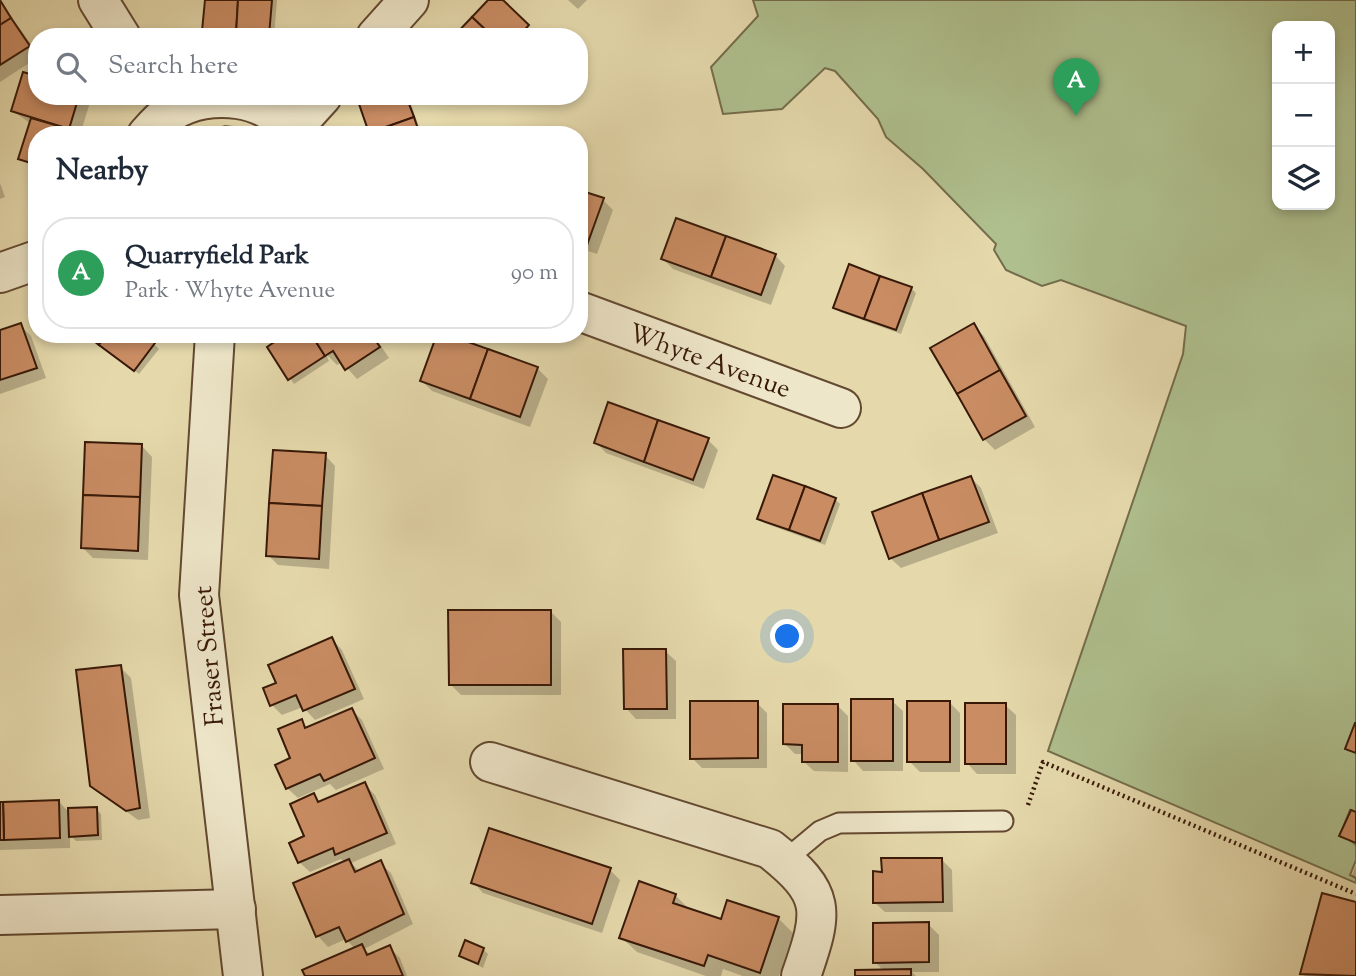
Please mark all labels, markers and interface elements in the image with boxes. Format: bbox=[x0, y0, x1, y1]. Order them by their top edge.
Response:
map controls bbox=[1272, 21, 1335, 210]
button: + bbox=[1272, 21, 1335, 84]
search box bbox=[28, 28, 588, 105]
icon: search bbox=[52, 48, 90, 86]
text: Search here bbox=[108, 48, 238, 85]
pin: A bbox=[1053, 58, 1099, 116]
button: − bbox=[1272, 84, 1335, 147]
button: layers bbox=[1272, 147, 1335, 210]
text: Nearby bbox=[56, 150, 148, 193]
text: Quarryfield Park bbox=[125, 238, 309, 275]
text: A bbox=[72, 257, 90, 290]
text: 90 m bbox=[511, 257, 558, 290]
text: Park · Whyte Avenue bbox=[125, 275, 335, 308]
street label: Whyte Avenue bbox=[623, 316, 795, 409]
street label: Fraser Street bbox=[186, 584, 235, 727]
your location bbox=[770, 619, 804, 653]

